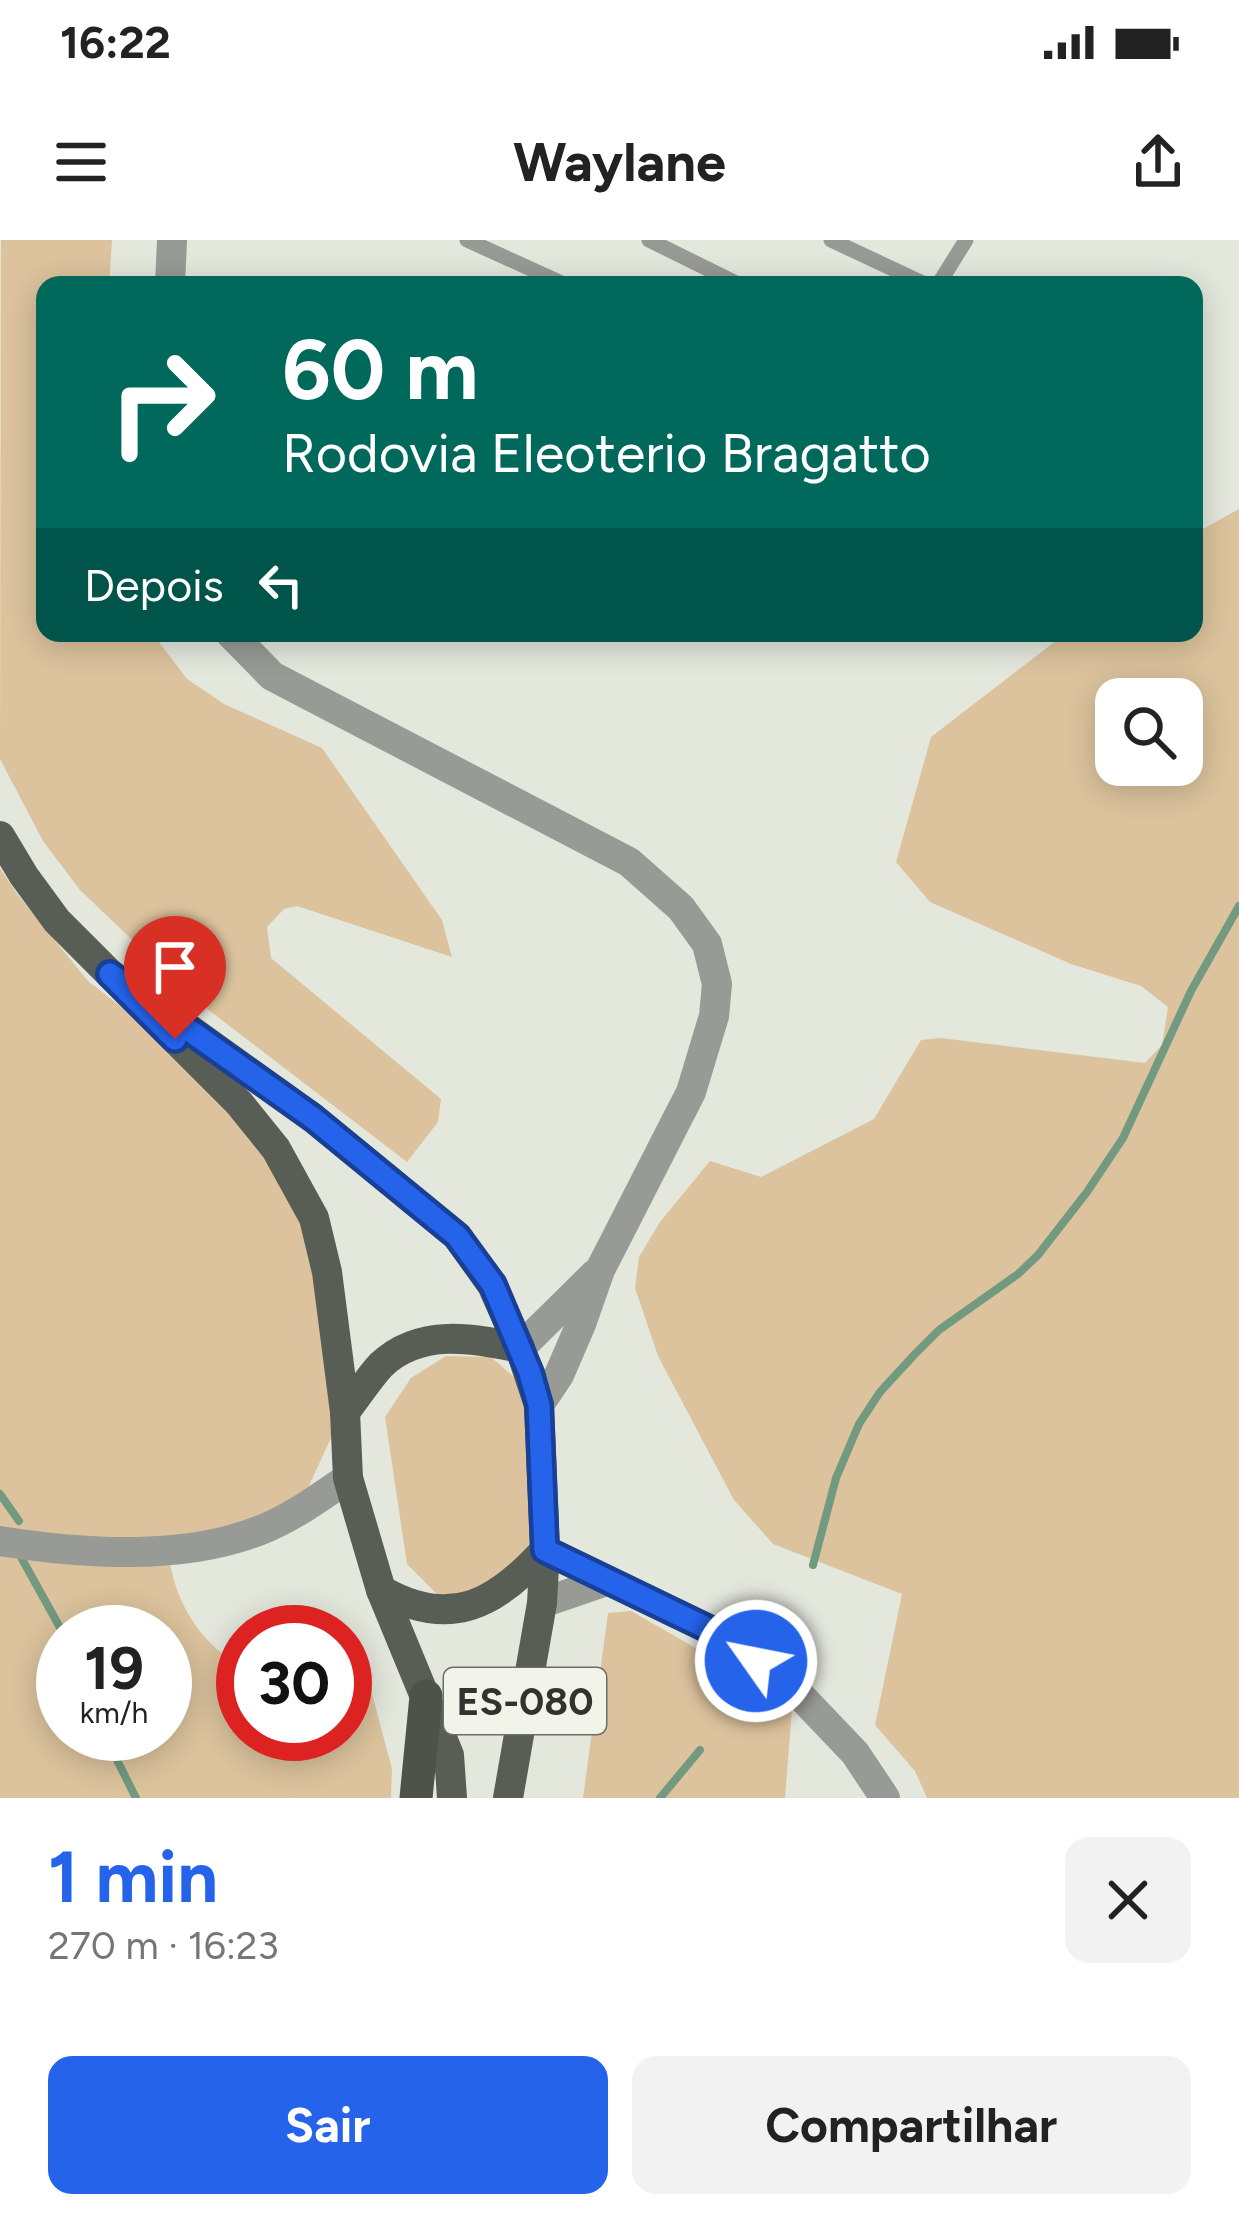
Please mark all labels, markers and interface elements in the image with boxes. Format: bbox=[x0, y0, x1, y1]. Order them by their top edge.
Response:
text: 16:22 bbox=[60, 15, 171, 69]
icon: menu bbox=[48, 129, 114, 195]
icon: share bbox=[1125, 129, 1191, 195]
text: Waylane bbox=[513, 130, 726, 195]
text: 60 m bbox=[282, 319, 478, 420]
icon: right bbox=[84, 324, 240, 480]
text: Rodovia Eleoterio Bragatto bbox=[282, 421, 931, 486]
icon: left bbox=[248, 552, 314, 618]
text: Depois bbox=[84, 558, 224, 612]
map controls bbox=[1095, 678, 1203, 786]
button: search bbox=[1095, 678, 1203, 786]
pin bbox=[124, 916, 226, 1039]
icon: arrive bbox=[142, 934, 208, 1000]
position arrow bbox=[693, 1598, 819, 1724]
speed limit sign: 30 bbox=[216, 1605, 372, 1761]
text: 19 bbox=[84, 1632, 144, 1704]
road number: ES-080 bbox=[444, 1668, 606, 1734]
text: km/h bbox=[80, 1694, 148, 1731]
text: 1 min bbox=[48, 1834, 218, 1920]
button: close bbox=[1065, 1837, 1191, 1963]
text: 270 m · 16:23 bbox=[48, 1922, 279, 1969]
button: Sair bbox=[48, 2056, 608, 2194]
button: Compartilhar bbox=[632, 2056, 1191, 2194]

